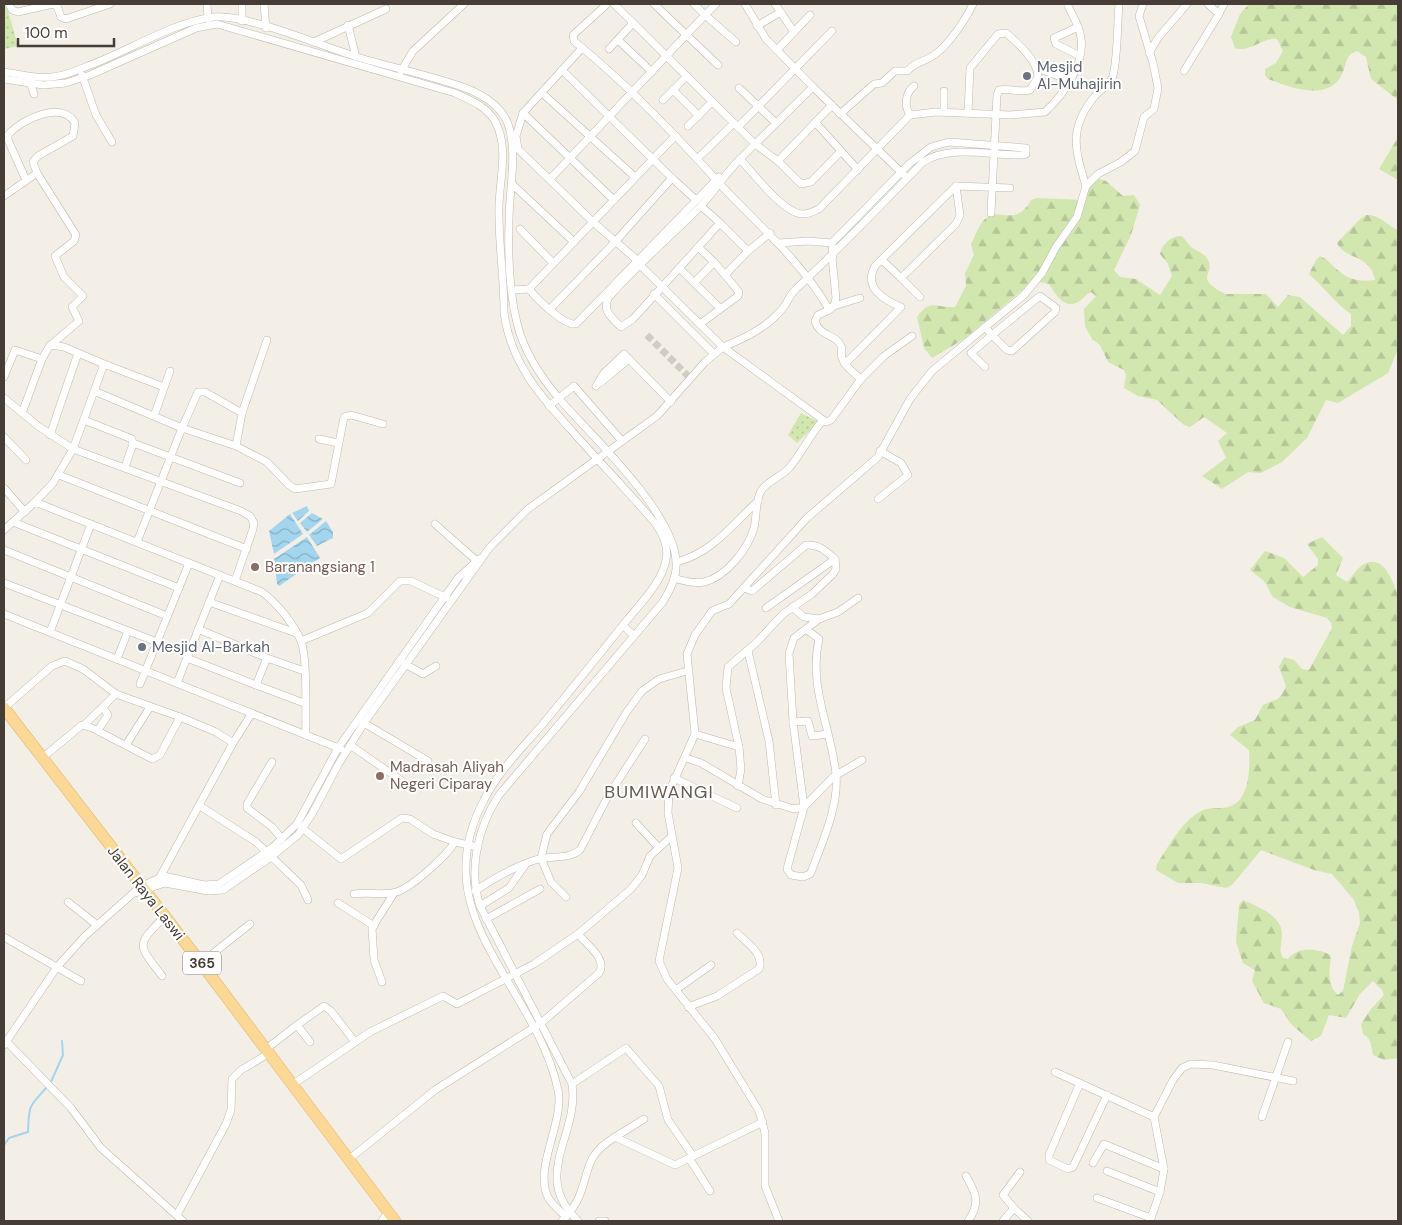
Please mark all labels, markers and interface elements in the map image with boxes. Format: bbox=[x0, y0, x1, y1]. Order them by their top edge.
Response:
scale bar bbox=[18, 15, 114, 47]
text: 100 m bbox=[25, 23, 68, 43]
place label: Mesjid Al-Muhajirin bbox=[1037, 57, 1121, 94]
marker: Mesjid Al-Muhajirin bbox=[1021, 70, 1033, 82]
place label: Baranangsiang 1 bbox=[265, 557, 375, 577]
marker: Baranangsiang 1 bbox=[249, 561, 261, 573]
place label: Mesjid Al-Barkah bbox=[152, 637, 270, 657]
marker: Mesjid Al-Barkah bbox=[136, 641, 148, 653]
place label: Madrasah Aliyah Negeri Ciparay bbox=[390, 757, 504, 794]
marker: Madrasah Aliyah Negeri Ciparay bbox=[374, 770, 386, 782]
district label: BUMIWANGI bbox=[604, 780, 714, 804]
street label: Jalan Raya Laswi bbox=[103, 842, 189, 944]
road number: 365 bbox=[183, 951, 221, 974]

